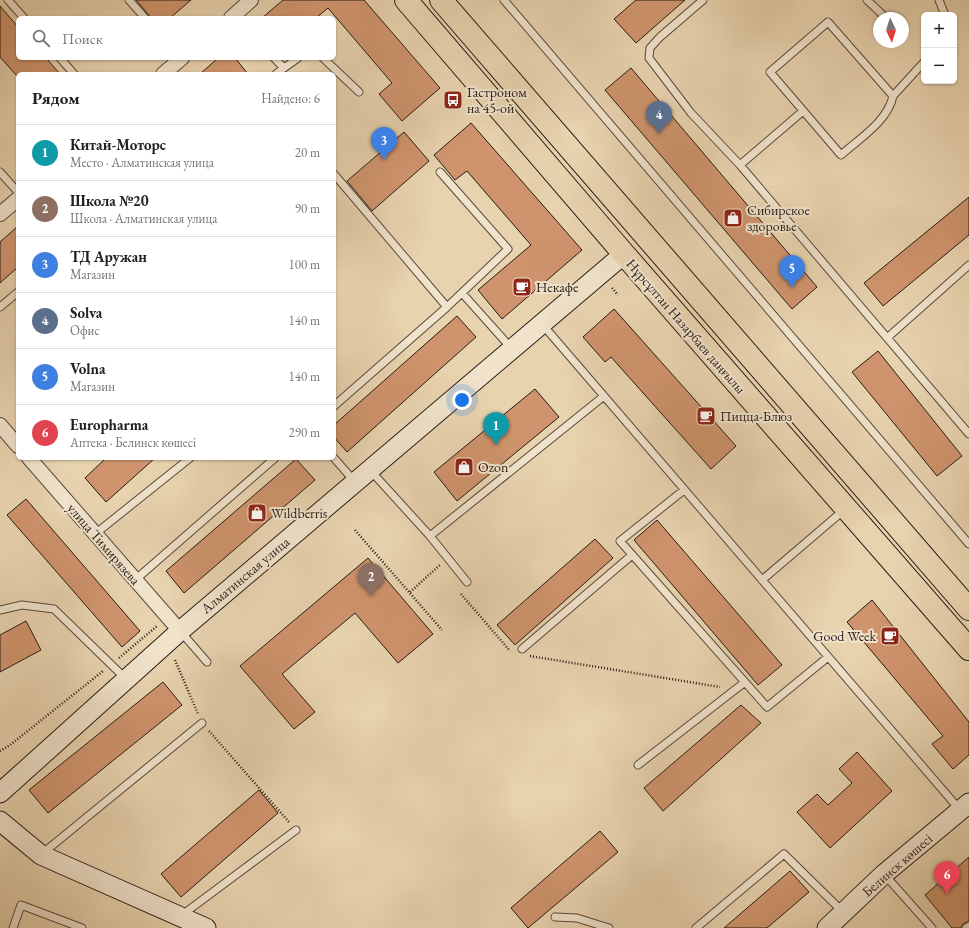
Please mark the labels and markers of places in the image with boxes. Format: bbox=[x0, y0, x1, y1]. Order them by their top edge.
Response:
place label: Гастроном на 45-ой bbox=[467, 83, 527, 117]
bus stop icon: Гастроном на 45-ой bbox=[442, 89, 464, 111]
pin: 4 bbox=[646, 101, 672, 134]
pin: 3 bbox=[371, 127, 397, 160]
place label: Сибирское здоровье bbox=[747, 201, 810, 235]
shop icon: Сибирское здоровье bbox=[722, 207, 744, 229]
pin: 5 bbox=[779, 255, 805, 288]
cafe icon: Некафе bbox=[511, 276, 533, 298]
place label: Некафе bbox=[536, 278, 579, 296]
cafe icon: Пицца-Блюз bbox=[695, 405, 717, 427]
place label: Пицца-Блюз bbox=[720, 407, 792, 425]
pin: 1 bbox=[483, 412, 509, 445]
shop icon: Ozon bbox=[453, 456, 475, 478]
place label: Ozon bbox=[478, 458, 509, 476]
shop icon: Wildberris bbox=[246, 502, 268, 524]
place label: Wildberris bbox=[271, 504, 328, 522]
pin: 2 bbox=[358, 563, 384, 596]
cafe icon: Good Week bbox=[879, 625, 901, 647]
place label: Good Week bbox=[813, 627, 876, 645]
pin: 6 bbox=[934, 861, 960, 894]

